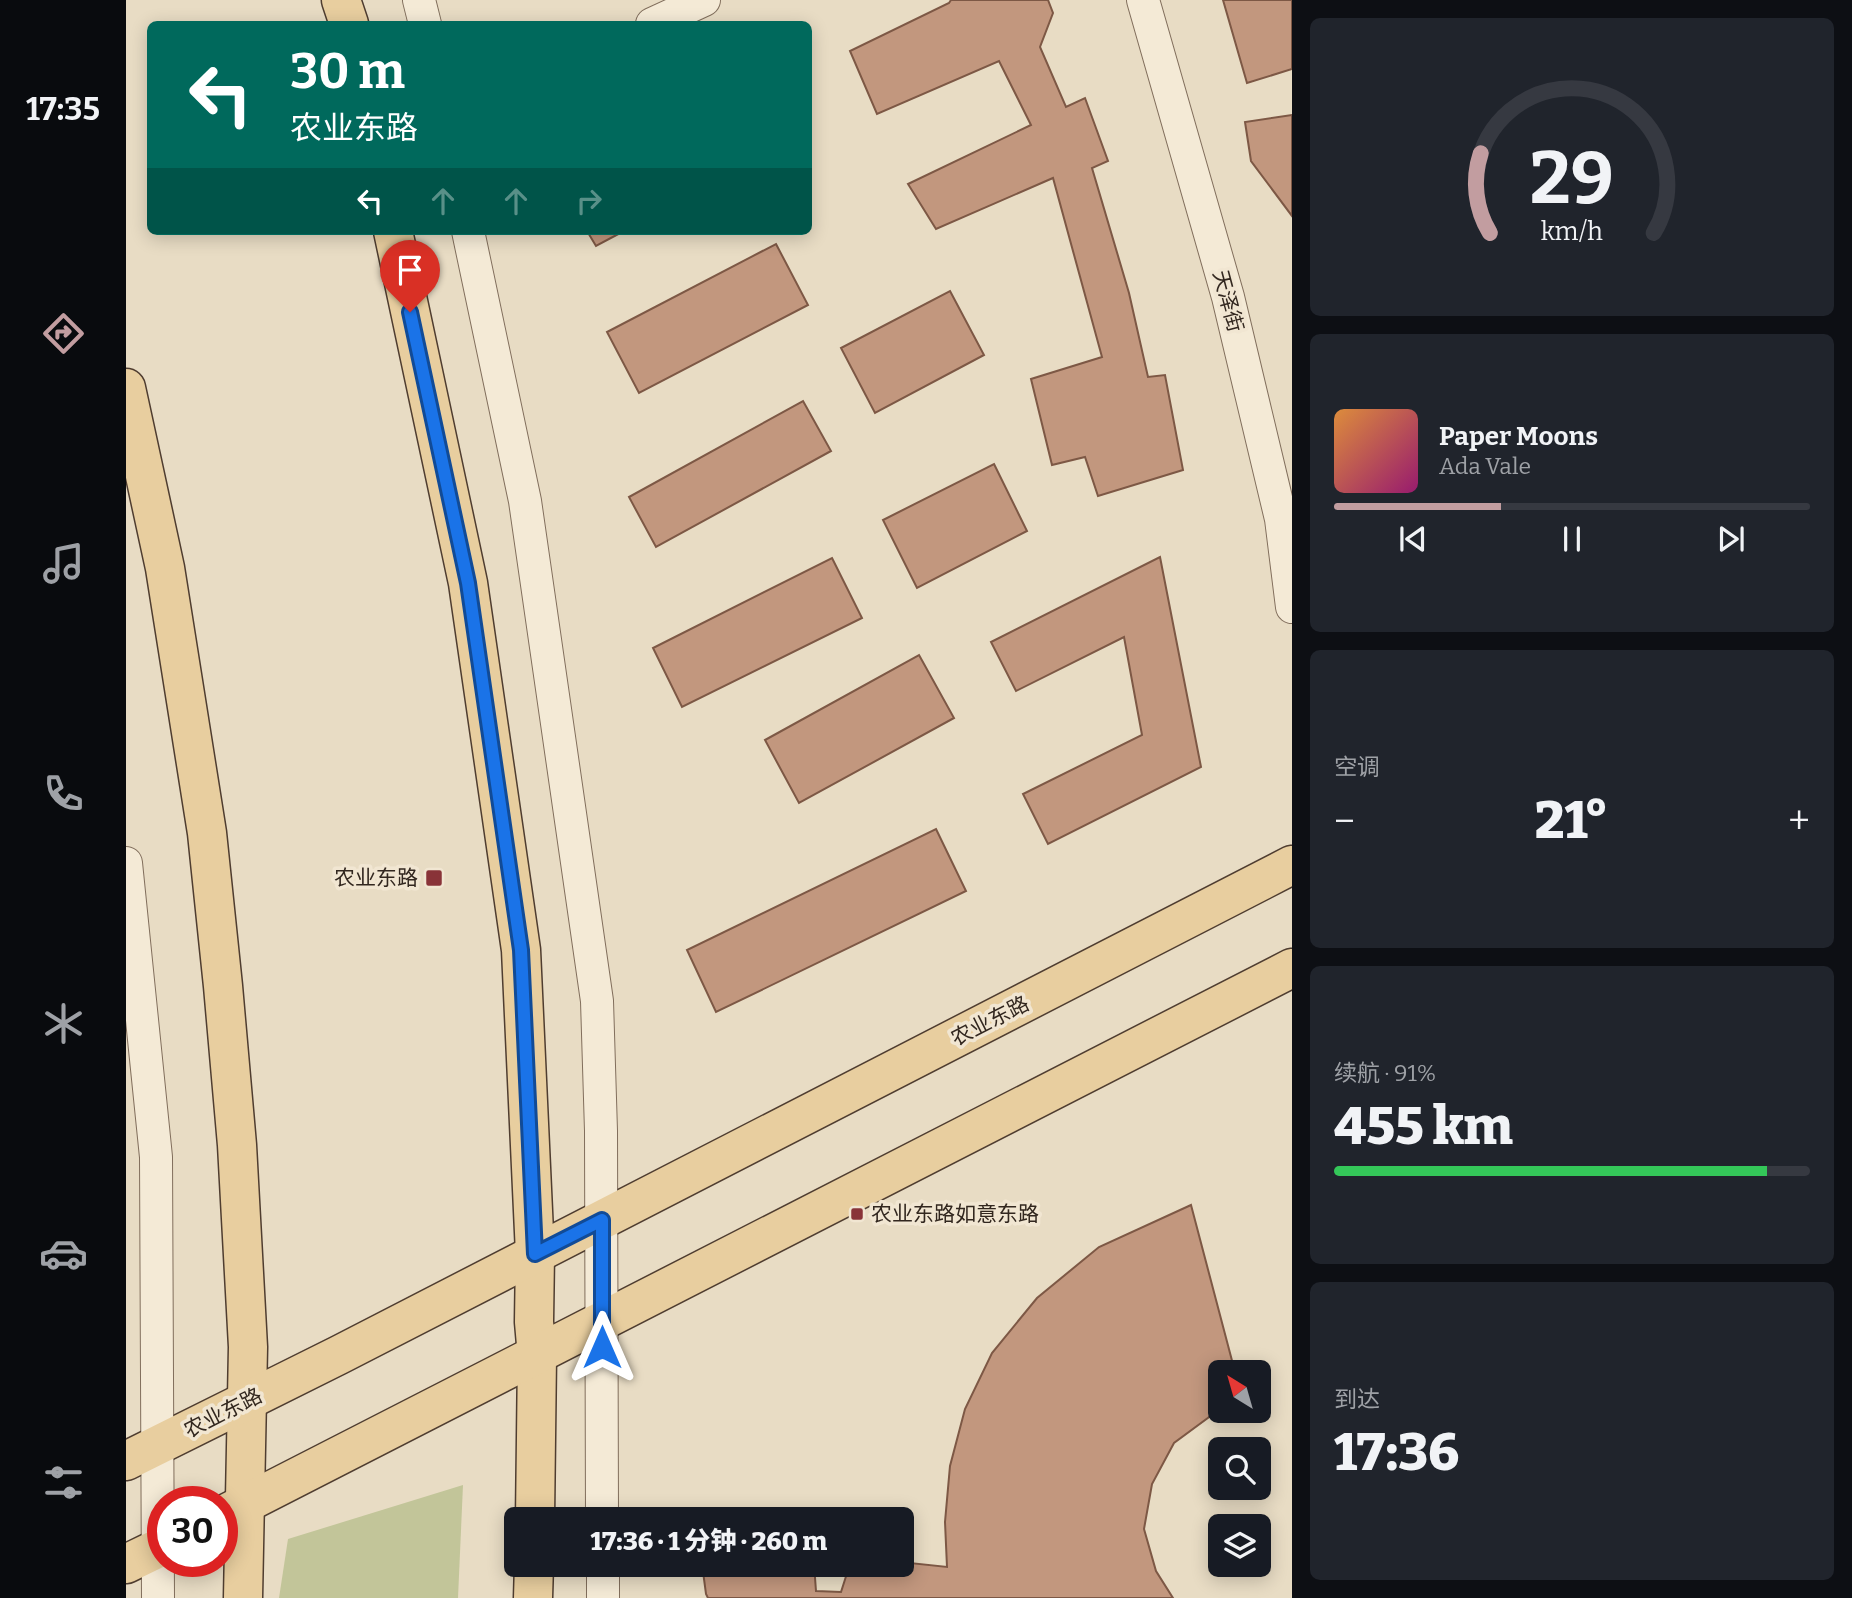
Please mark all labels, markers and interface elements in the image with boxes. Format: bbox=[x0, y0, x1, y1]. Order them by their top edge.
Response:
text: 30 m bbox=[290, 42, 405, 101]
icon: left bbox=[175, 49, 266, 140]
text: 17:35 bbox=[26, 90, 100, 128]
text: 农业东路 bbox=[290, 109, 418, 147]
text: 29 bbox=[1530, 135, 1614, 222]
icon: left bbox=[351, 182, 389, 220]
icon: ahead bbox=[424, 182, 462, 220]
icon: ahead bbox=[497, 182, 535, 220]
icon: right bbox=[570, 182, 608, 220]
text: km/h bbox=[1541, 217, 1603, 247]
pin bbox=[380, 240, 440, 312]
icon: arrive bbox=[391, 251, 429, 289]
street label: 天泽街 bbox=[1207, 267, 1249, 335]
icon: directions bbox=[39, 309, 88, 358]
text: Paper Moons bbox=[1439, 421, 1598, 452]
text: Ada Vale bbox=[1439, 452, 1531, 480]
icon: previous bbox=[1394, 520, 1432, 558]
icon: pause bbox=[1553, 520, 1591, 558]
icon: next bbox=[1712, 520, 1750, 558]
icon: music bbox=[39, 539, 88, 588]
text: 空调 bbox=[1334, 753, 1380, 781]
icon: phone bbox=[39, 769, 88, 818]
text: 21° bbox=[1535, 789, 1608, 852]
text: − bbox=[1334, 798, 1355, 844]
text: + bbox=[1788, 798, 1810, 844]
place label: 农业东路 bbox=[334, 865, 418, 891]
marker: 农业东路 bbox=[424, 868, 444, 888]
street label: 农业东路 bbox=[947, 990, 1033, 1052]
icon: climate bbox=[39, 999, 88, 1048]
text: 续航 · 91% bbox=[1334, 1059, 1436, 1087]
text: 455 km bbox=[1334, 1095, 1513, 1158]
place label: 农业东路如意东路 bbox=[871, 1201, 1039, 1227]
marker: 农业东路如意东路 bbox=[849, 1206, 865, 1222]
icon: car bbox=[39, 1229, 88, 1278]
position arrow bbox=[565, 1310, 639, 1384]
north arrow bbox=[1208, 1360, 1270, 1423]
map controls bbox=[1208, 1360, 1271, 1577]
street label: 农业东路 bbox=[180, 1382, 266, 1444]
text: 到达 bbox=[1334, 1385, 1380, 1413]
text: 17:36 bbox=[1334, 1421, 1459, 1484]
button: search bbox=[1208, 1437, 1271, 1500]
icon: filters bbox=[39, 1458, 88, 1507]
speed limit sign: 30 bbox=[147, 1486, 238, 1577]
button: layers bbox=[1208, 1514, 1271, 1577]
text: 17:36 · 1 分钟 · 260 m bbox=[591, 1526, 827, 1557]

